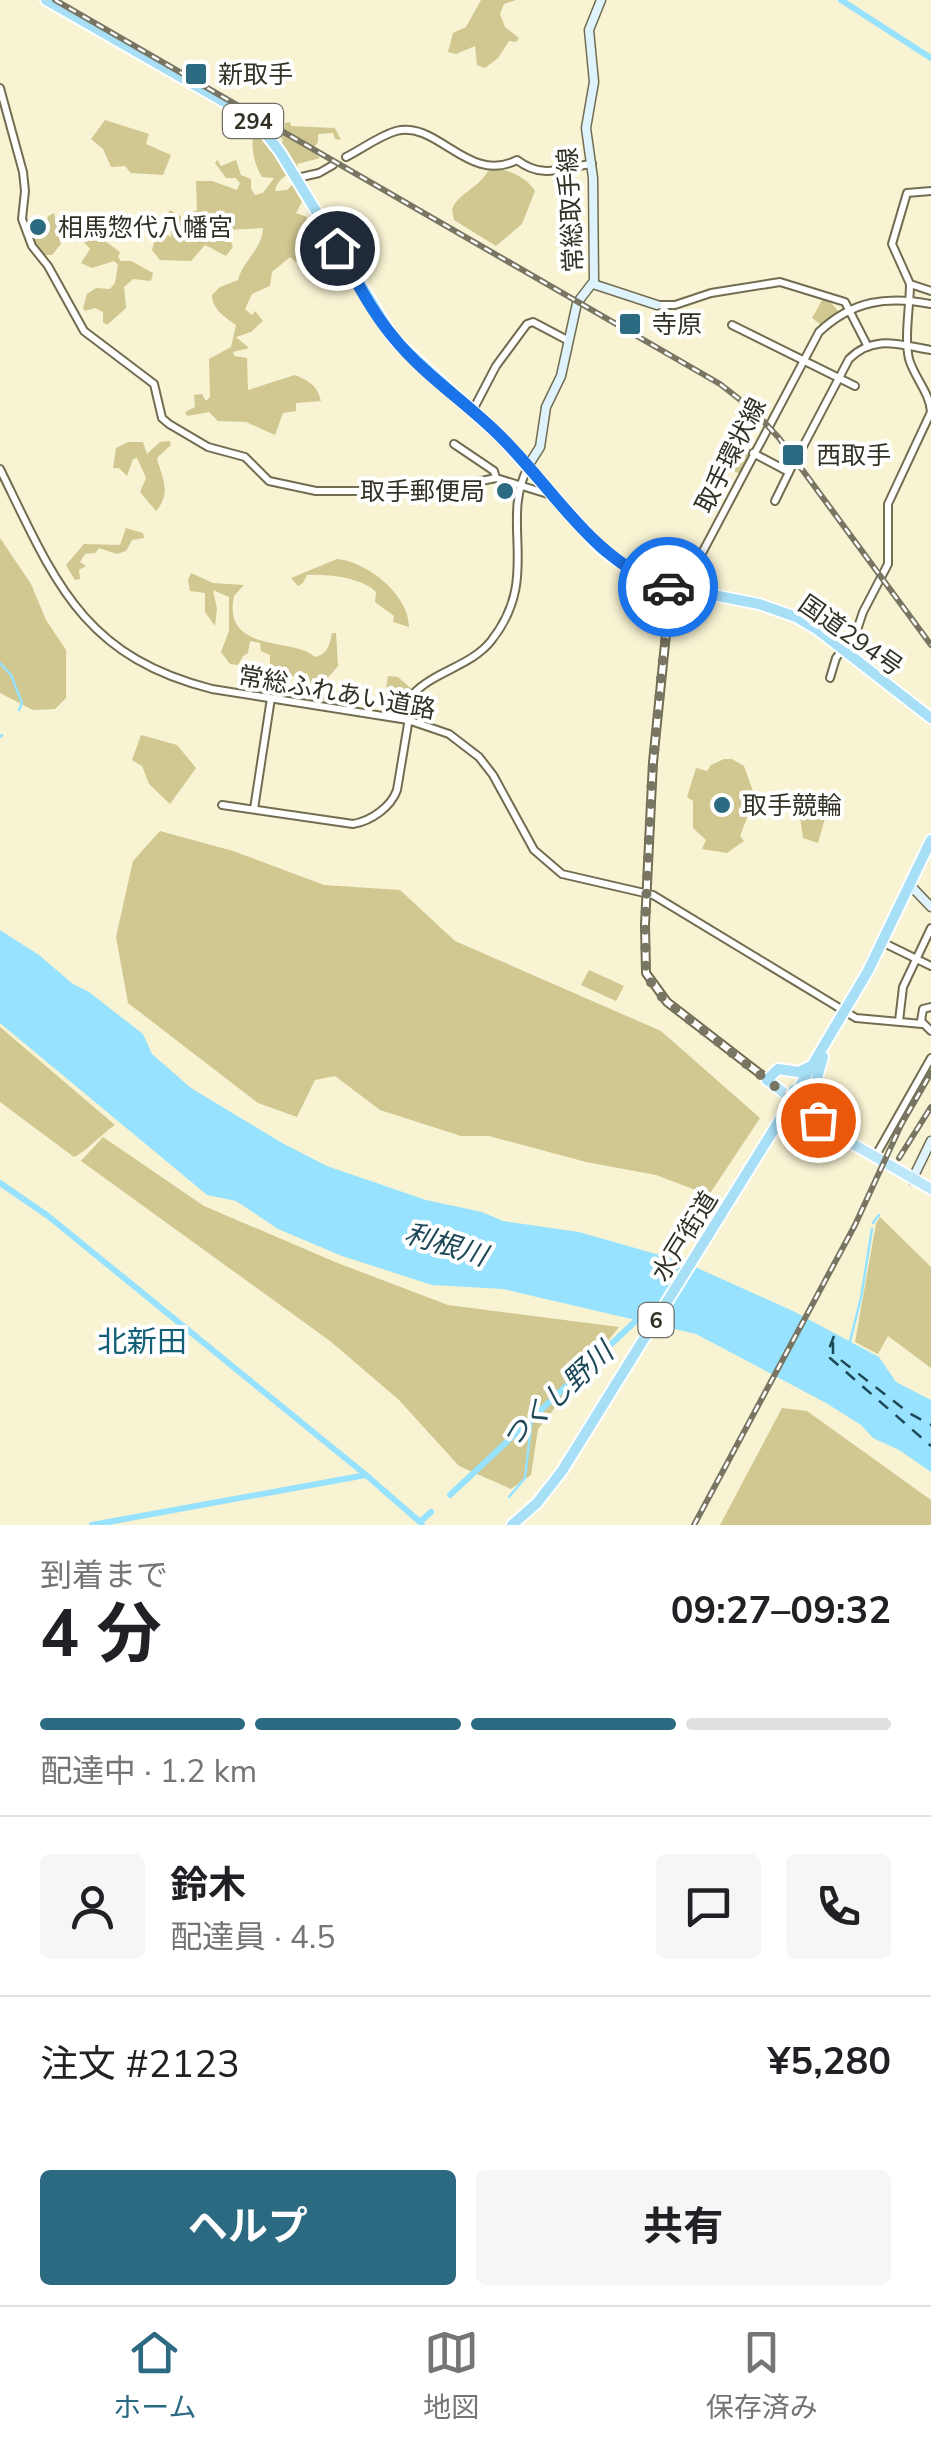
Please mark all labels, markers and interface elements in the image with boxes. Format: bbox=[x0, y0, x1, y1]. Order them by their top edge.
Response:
place label: 新取手 bbox=[218, 58, 293, 92]
marker: 新取手 bbox=[183, 61, 209, 87]
road number: 294 bbox=[223, 104, 283, 138]
street label: 常総取手線 bbox=[551, 147, 591, 273]
pin bbox=[295, 206, 380, 291]
place label: 相馬惣代八幡宮 bbox=[58, 211, 233, 245]
marker: 相馬惣代八幡宮 bbox=[27, 216, 49, 238]
icon: home bbox=[310, 221, 365, 276]
place label: 寺原 bbox=[652, 308, 702, 342]
marker: 寺原 bbox=[617, 311, 643, 337]
street label: 取手環状線 bbox=[687, 392, 774, 519]
place label: 西取手 bbox=[816, 439, 891, 473]
marker: 西取手 bbox=[780, 442, 806, 468]
place label: 取手郵便局 bbox=[360, 475, 485, 509]
marker: 取手郵便局 bbox=[494, 480, 516, 502]
courier bbox=[618, 537, 718, 637]
icon: car bbox=[641, 560, 696, 615]
street label: 国道294号 bbox=[792, 587, 909, 684]
street label: 常総ふれあい道路 bbox=[235, 659, 438, 727]
place label: 取手競輪 bbox=[742, 789, 842, 823]
marker: 取手競輪 bbox=[711, 794, 733, 816]
pin bbox=[776, 1078, 861, 1163]
icon: bag bbox=[791, 1093, 846, 1148]
street label: 水戸街道 bbox=[644, 1185, 726, 1288]
water label: 利根川 bbox=[400, 1215, 494, 1276]
road number: 6 bbox=[638, 1303, 674, 1337]
district label: 北新田 bbox=[97, 1322, 187, 1363]
water label: つくし野川 bbox=[494, 1332, 624, 1457]
text: 到着まで bbox=[40, 1554, 168, 1597]
text: 09:27–09:32 bbox=[671, 1585, 891, 1636]
text: 4 分 bbox=[40, 1590, 162, 1679]
text: 配達中 · 1.2 km bbox=[40, 1750, 257, 1793]
button: person bbox=[40, 1854, 145, 1959]
button: chat bbox=[656, 1854, 761, 1959]
button: phone bbox=[786, 1854, 891, 1959]
text: 鈴木 bbox=[170, 1860, 246, 1911]
text: 配達員 · 4.5 bbox=[170, 1916, 335, 1959]
text: ¥5,280 bbox=[768, 2036, 891, 2087]
text: 注文 #2123 bbox=[40, 2039, 240, 2090]
button: ヘルプ bbox=[40, 2170, 456, 2285]
button: 共有 bbox=[476, 2170, 891, 2285]
tab: ホーム bbox=[113, 2325, 196, 2427]
tab: 地図 bbox=[423, 2325, 479, 2427]
tab: 保存済み bbox=[706, 2325, 818, 2427]

